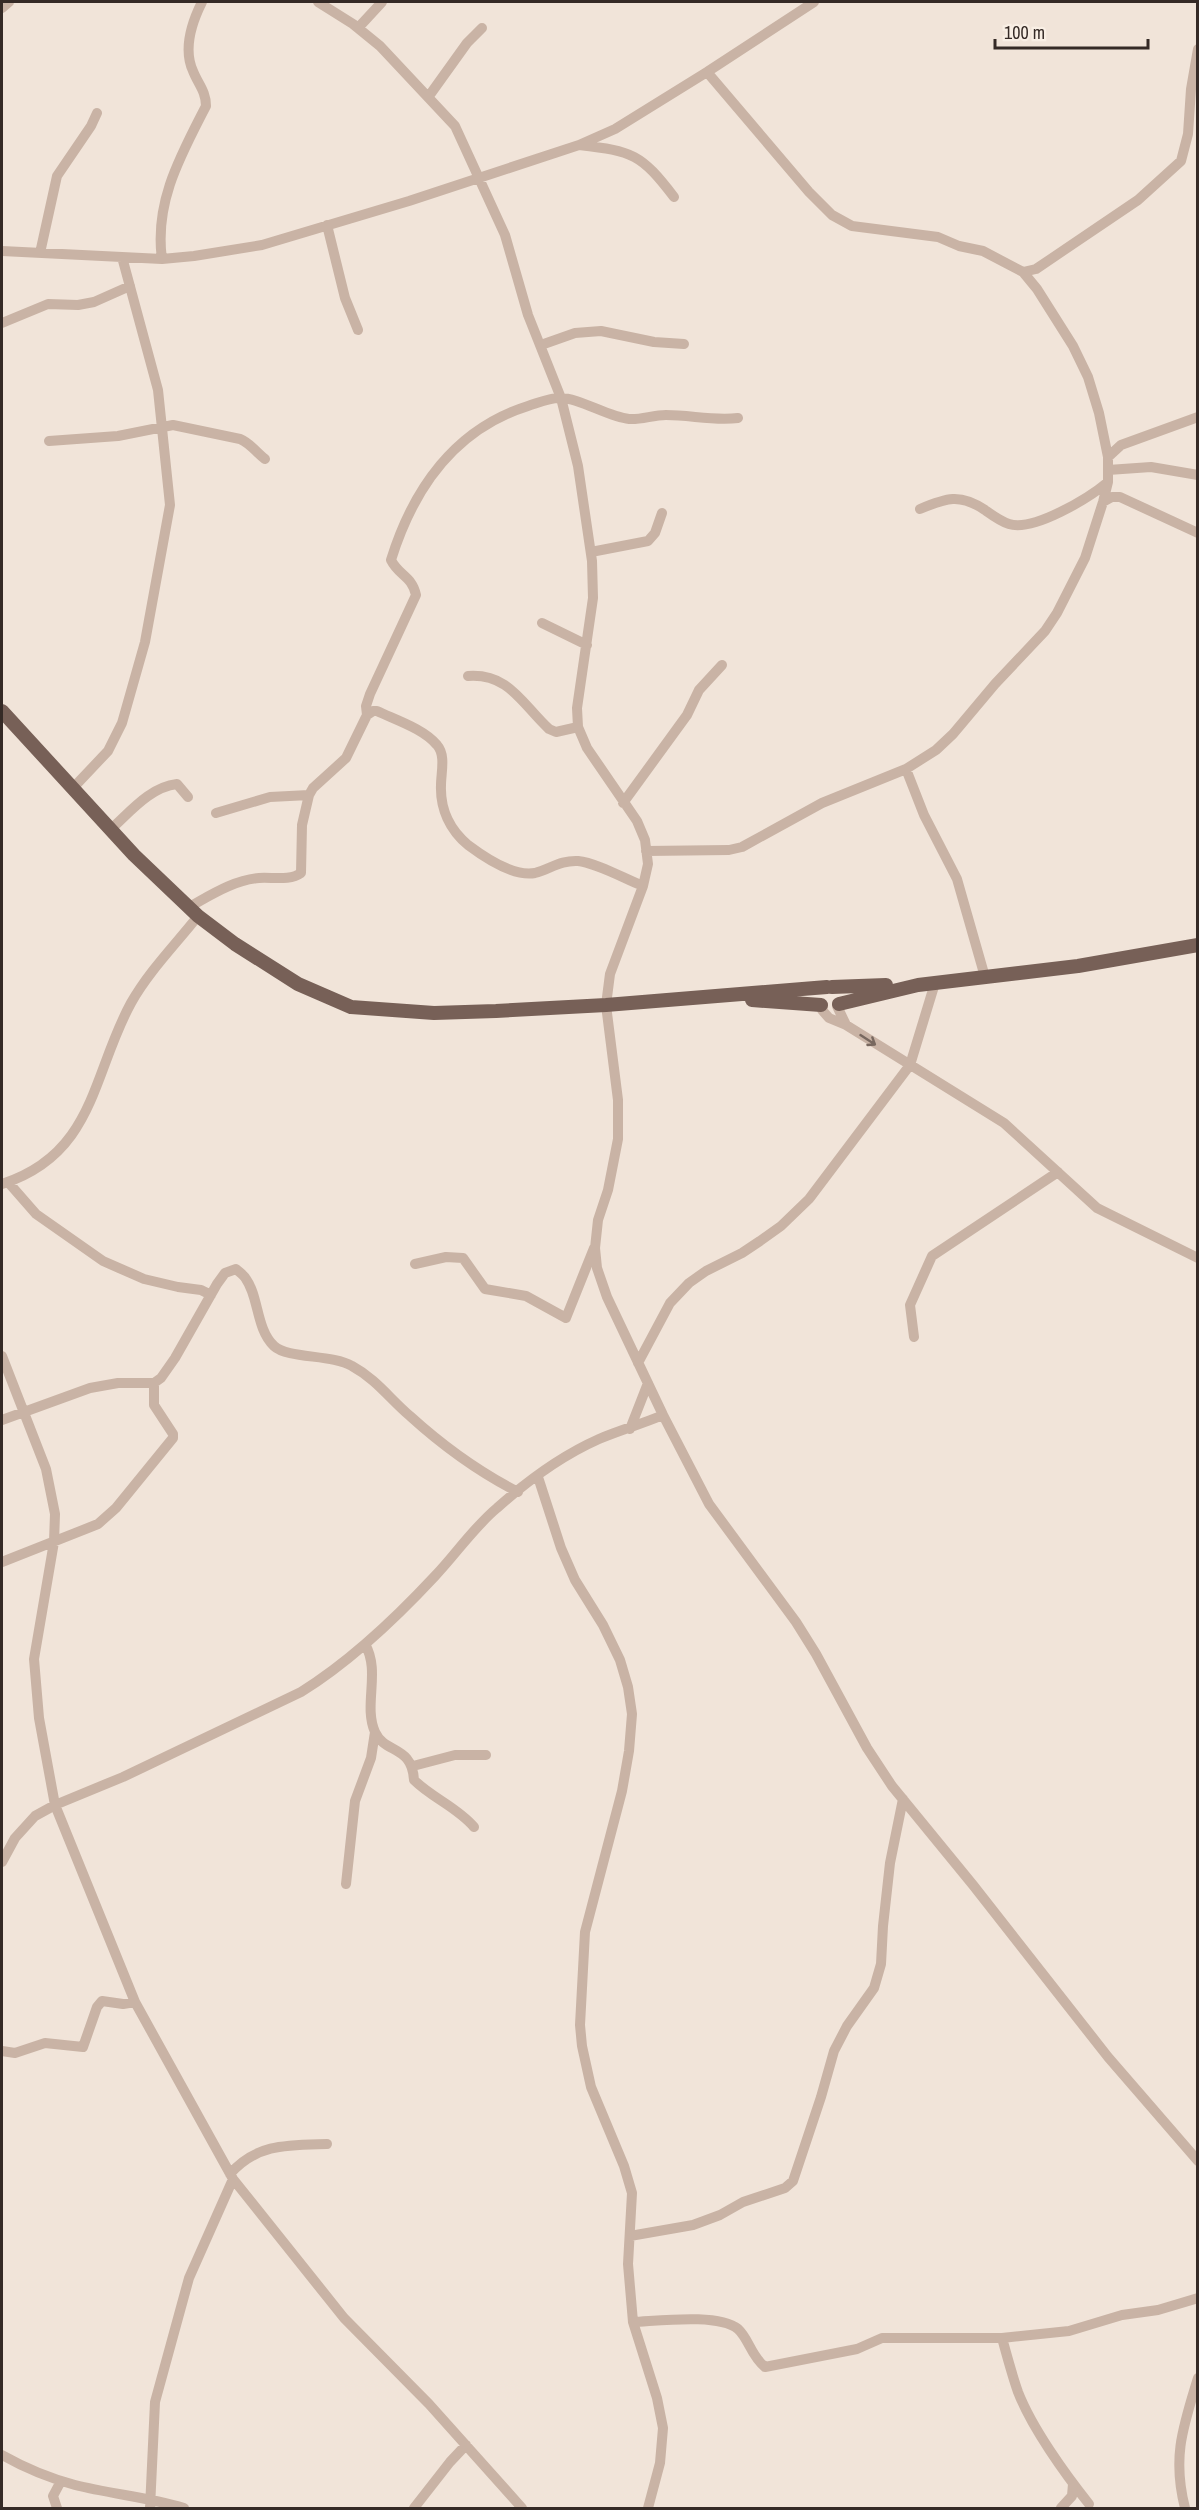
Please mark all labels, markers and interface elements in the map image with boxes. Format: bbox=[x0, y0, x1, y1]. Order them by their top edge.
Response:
scale bar bbox=[995, 12, 1148, 50]
text: 100 m bbox=[1004, 20, 1045, 45]
one-way arrow bbox=[860, 1033, 877, 1046]

